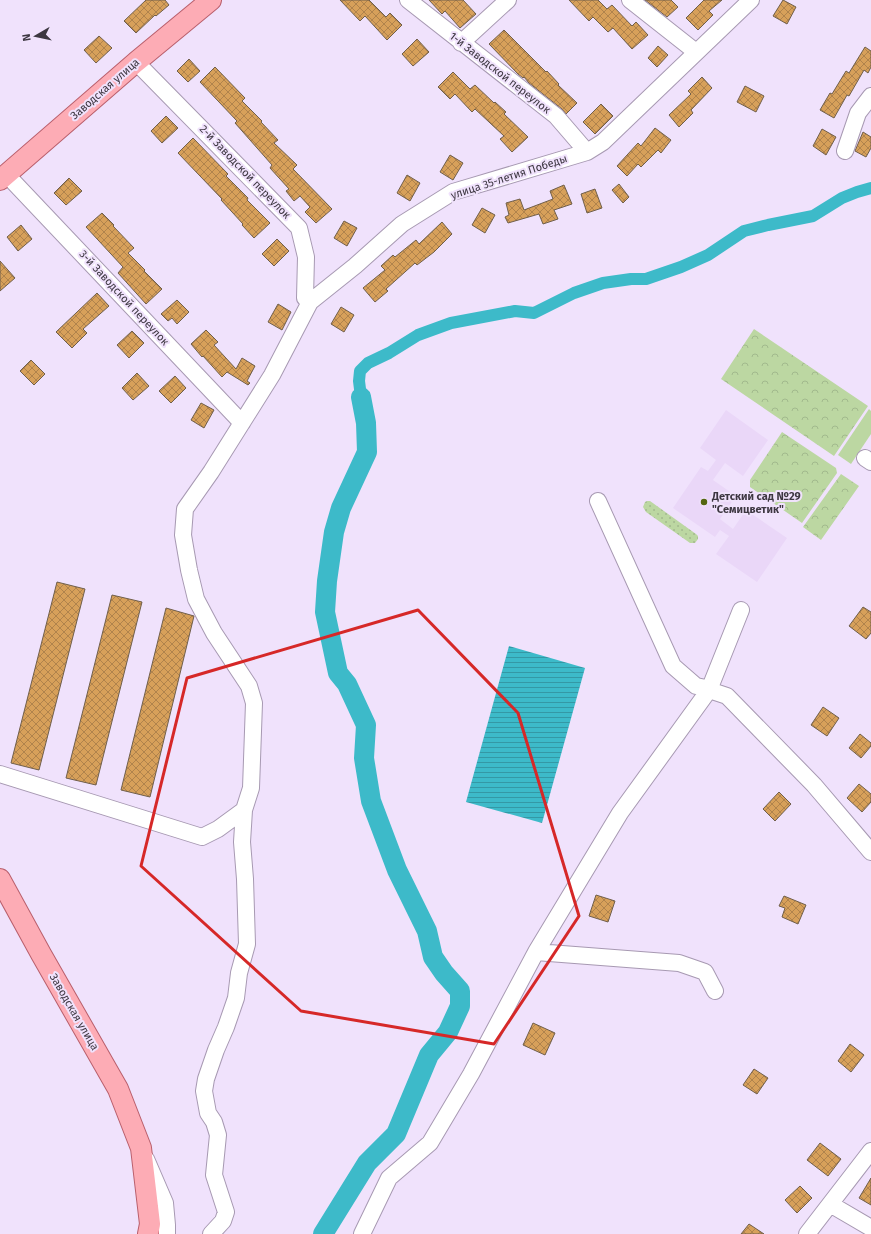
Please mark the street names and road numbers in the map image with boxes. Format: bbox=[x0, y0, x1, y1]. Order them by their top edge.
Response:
street label: 1-й Заводской переулок bbox=[447, 30, 553, 117]
street label: Заводская улица bbox=[68, 56, 142, 122]
street label: 2-й Заводской переулок bbox=[197, 122, 293, 222]
street label: улица 35-летия Победы bbox=[449, 152, 569, 202]
street label: 3-й Заводской переулок bbox=[77, 248, 172, 348]
street label: Заводская улица bbox=[47, 971, 101, 1053]

